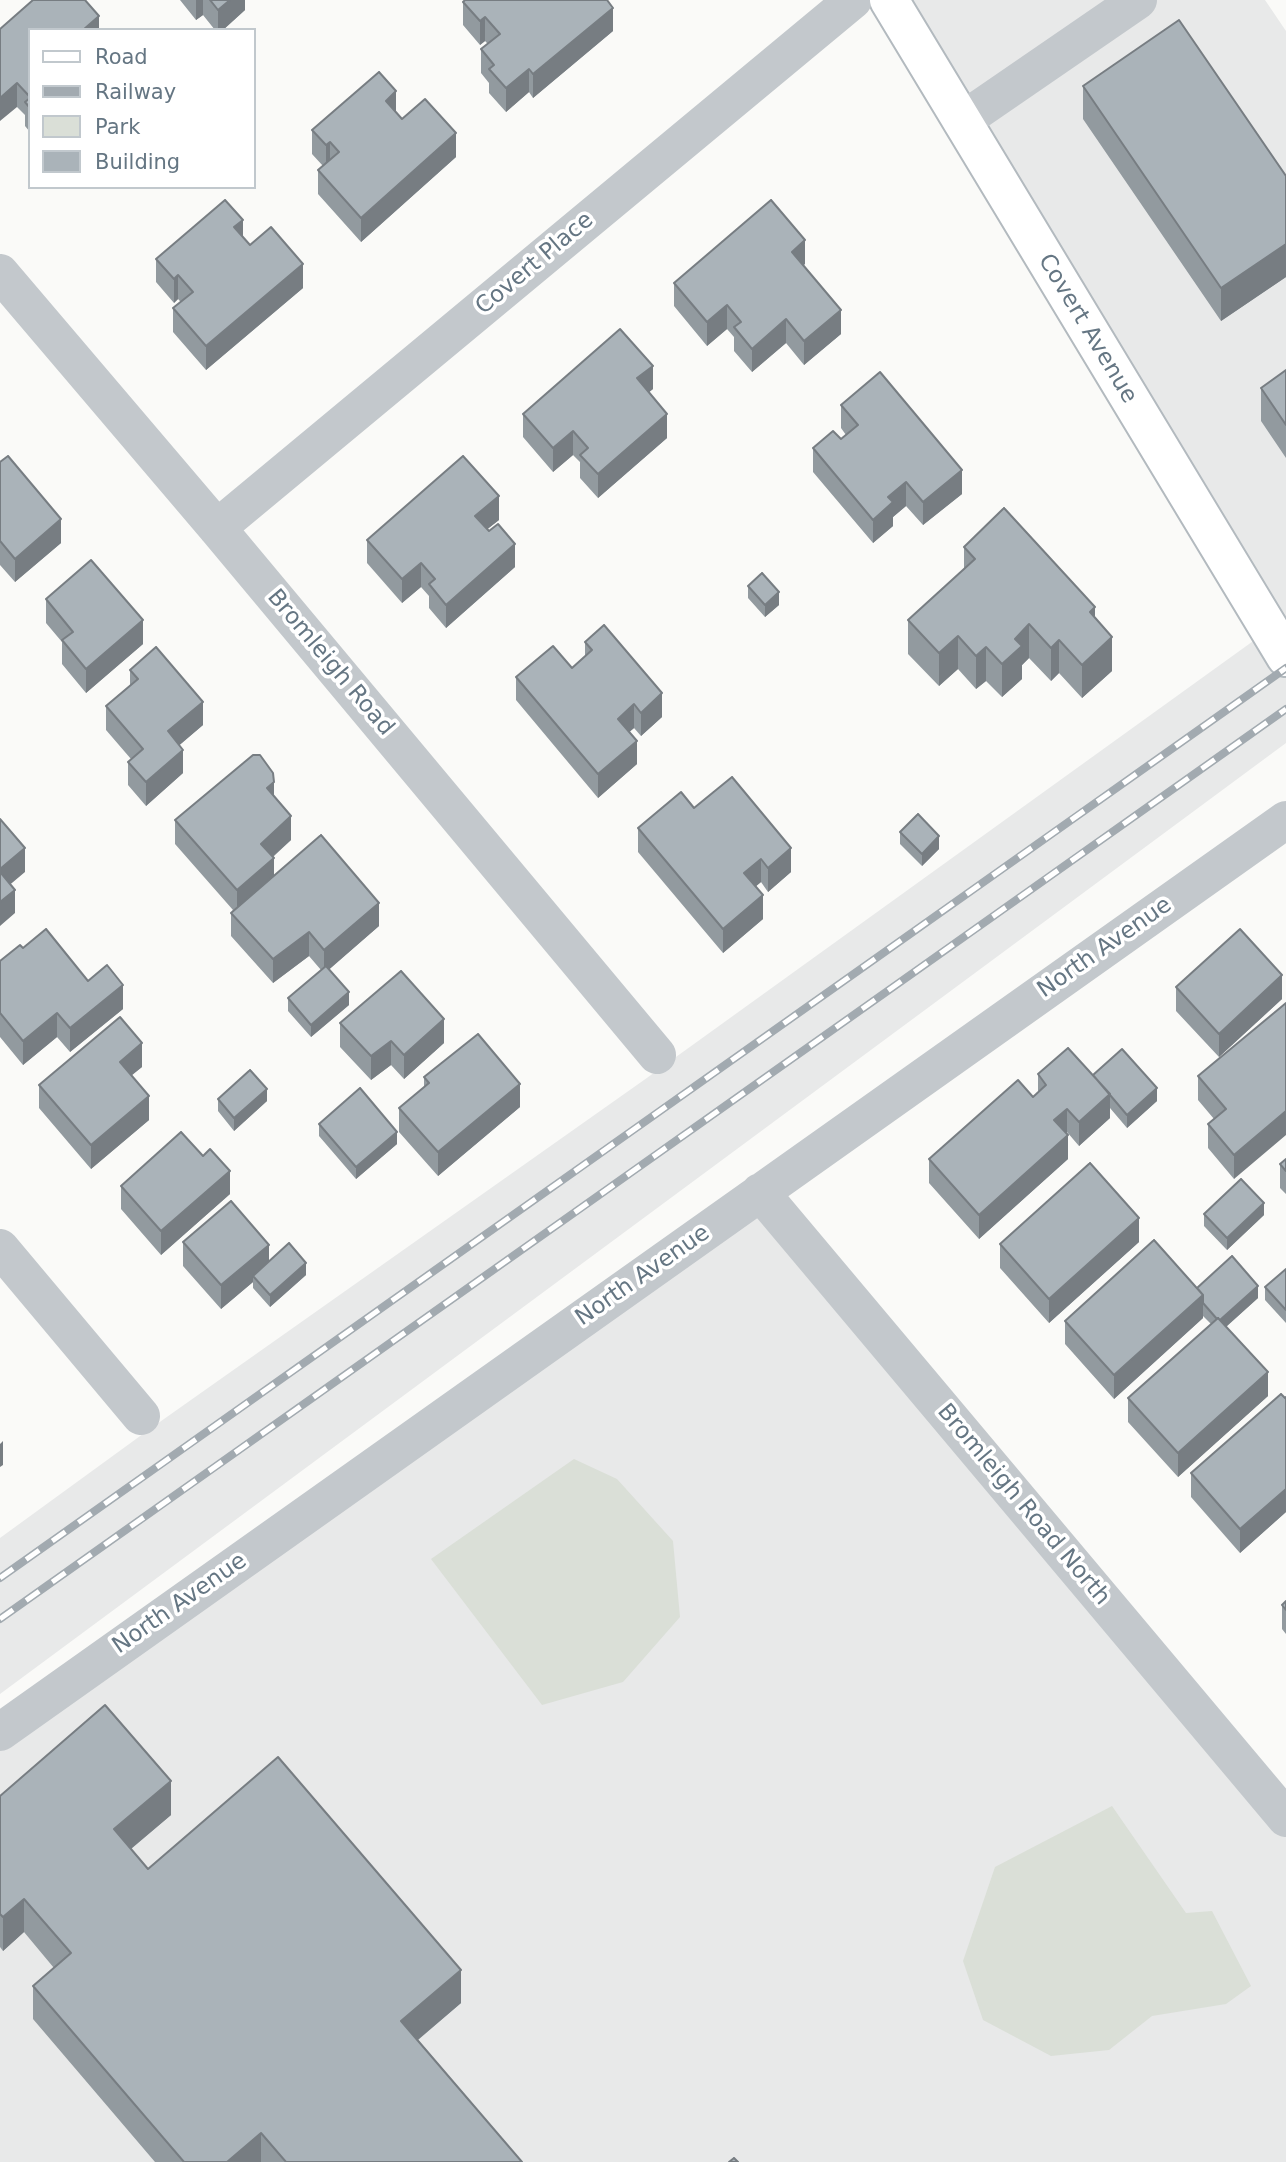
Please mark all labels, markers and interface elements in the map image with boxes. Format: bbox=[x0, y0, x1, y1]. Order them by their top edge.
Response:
legend bbox=[28, 28, 256, 189]
text: Road bbox=[95, 45, 148, 69]
text: Railway bbox=[95, 80, 176, 104]
text: Park bbox=[95, 115, 140, 139]
text: Building bbox=[95, 150, 180, 174]
street label: Covert Place bbox=[471, 207, 599, 321]
street label: Covert Avenue bbox=[1032, 249, 1142, 409]
street label: Bromleigh Road bbox=[261, 584, 399, 742]
street label: North Avenue bbox=[1033, 892, 1177, 1004]
street label: North Avenue bbox=[571, 1220, 715, 1332]
street label: Bromleigh Road North bbox=[931, 1399, 1115, 1611]
street label: North Avenue bbox=[108, 1548, 252, 1660]

